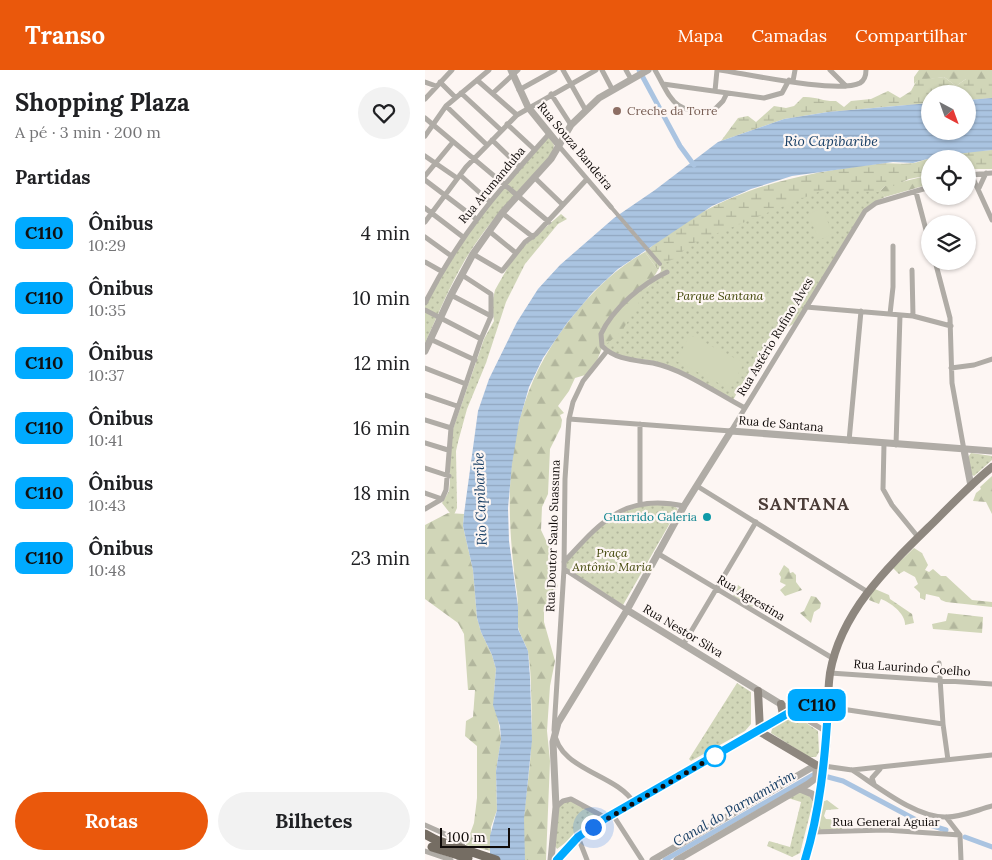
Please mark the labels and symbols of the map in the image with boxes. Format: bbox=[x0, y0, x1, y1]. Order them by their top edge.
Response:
north arrow bbox=[921, 85, 976, 140]
street label: Rua Souza Bandeira bbox=[534, 99, 616, 193]
place label: Creche da Torre bbox=[627, 103, 718, 118]
marker: Creche da Torre bbox=[611, 105, 623, 117]
water label: Rio Capibaribe bbox=[784, 132, 878, 150]
street label: Rua Arumanduba bbox=[455, 143, 528, 226]
street label: Rua Astério Rufino Alves bbox=[733, 274, 816, 399]
park label: Parque Santana bbox=[677, 288, 764, 303]
street label: Rua de Santana bbox=[738, 412, 824, 435]
water label: Rio Capibaribe bbox=[469, 452, 491, 546]
street label: Rua Doutor Saulo Suassuna bbox=[542, 459, 563, 612]
district label: SANTANA bbox=[758, 492, 850, 515]
place label: Guarrido Galeria bbox=[604, 509, 697, 524]
marker: Guarrido Galeria bbox=[701, 511, 713, 523]
park label: Praça Antônio Maria bbox=[571, 545, 652, 574]
street label: Rua Agrestina bbox=[714, 571, 788, 624]
street label: Rua Nestor Silva bbox=[641, 601, 726, 660]
street label: Rua Laurindo Coelho bbox=[853, 656, 971, 679]
line badge: C110 bbox=[782, 689, 852, 721]
unlabelled marker bbox=[704, 745, 726, 767]
water label: Canal do Parnamirim bbox=[670, 765, 799, 850]
street label: Rua General Aguiar bbox=[832, 814, 940, 829]
your location bbox=[581, 815, 606, 840]
scale bar bbox=[440, 825, 510, 848]

